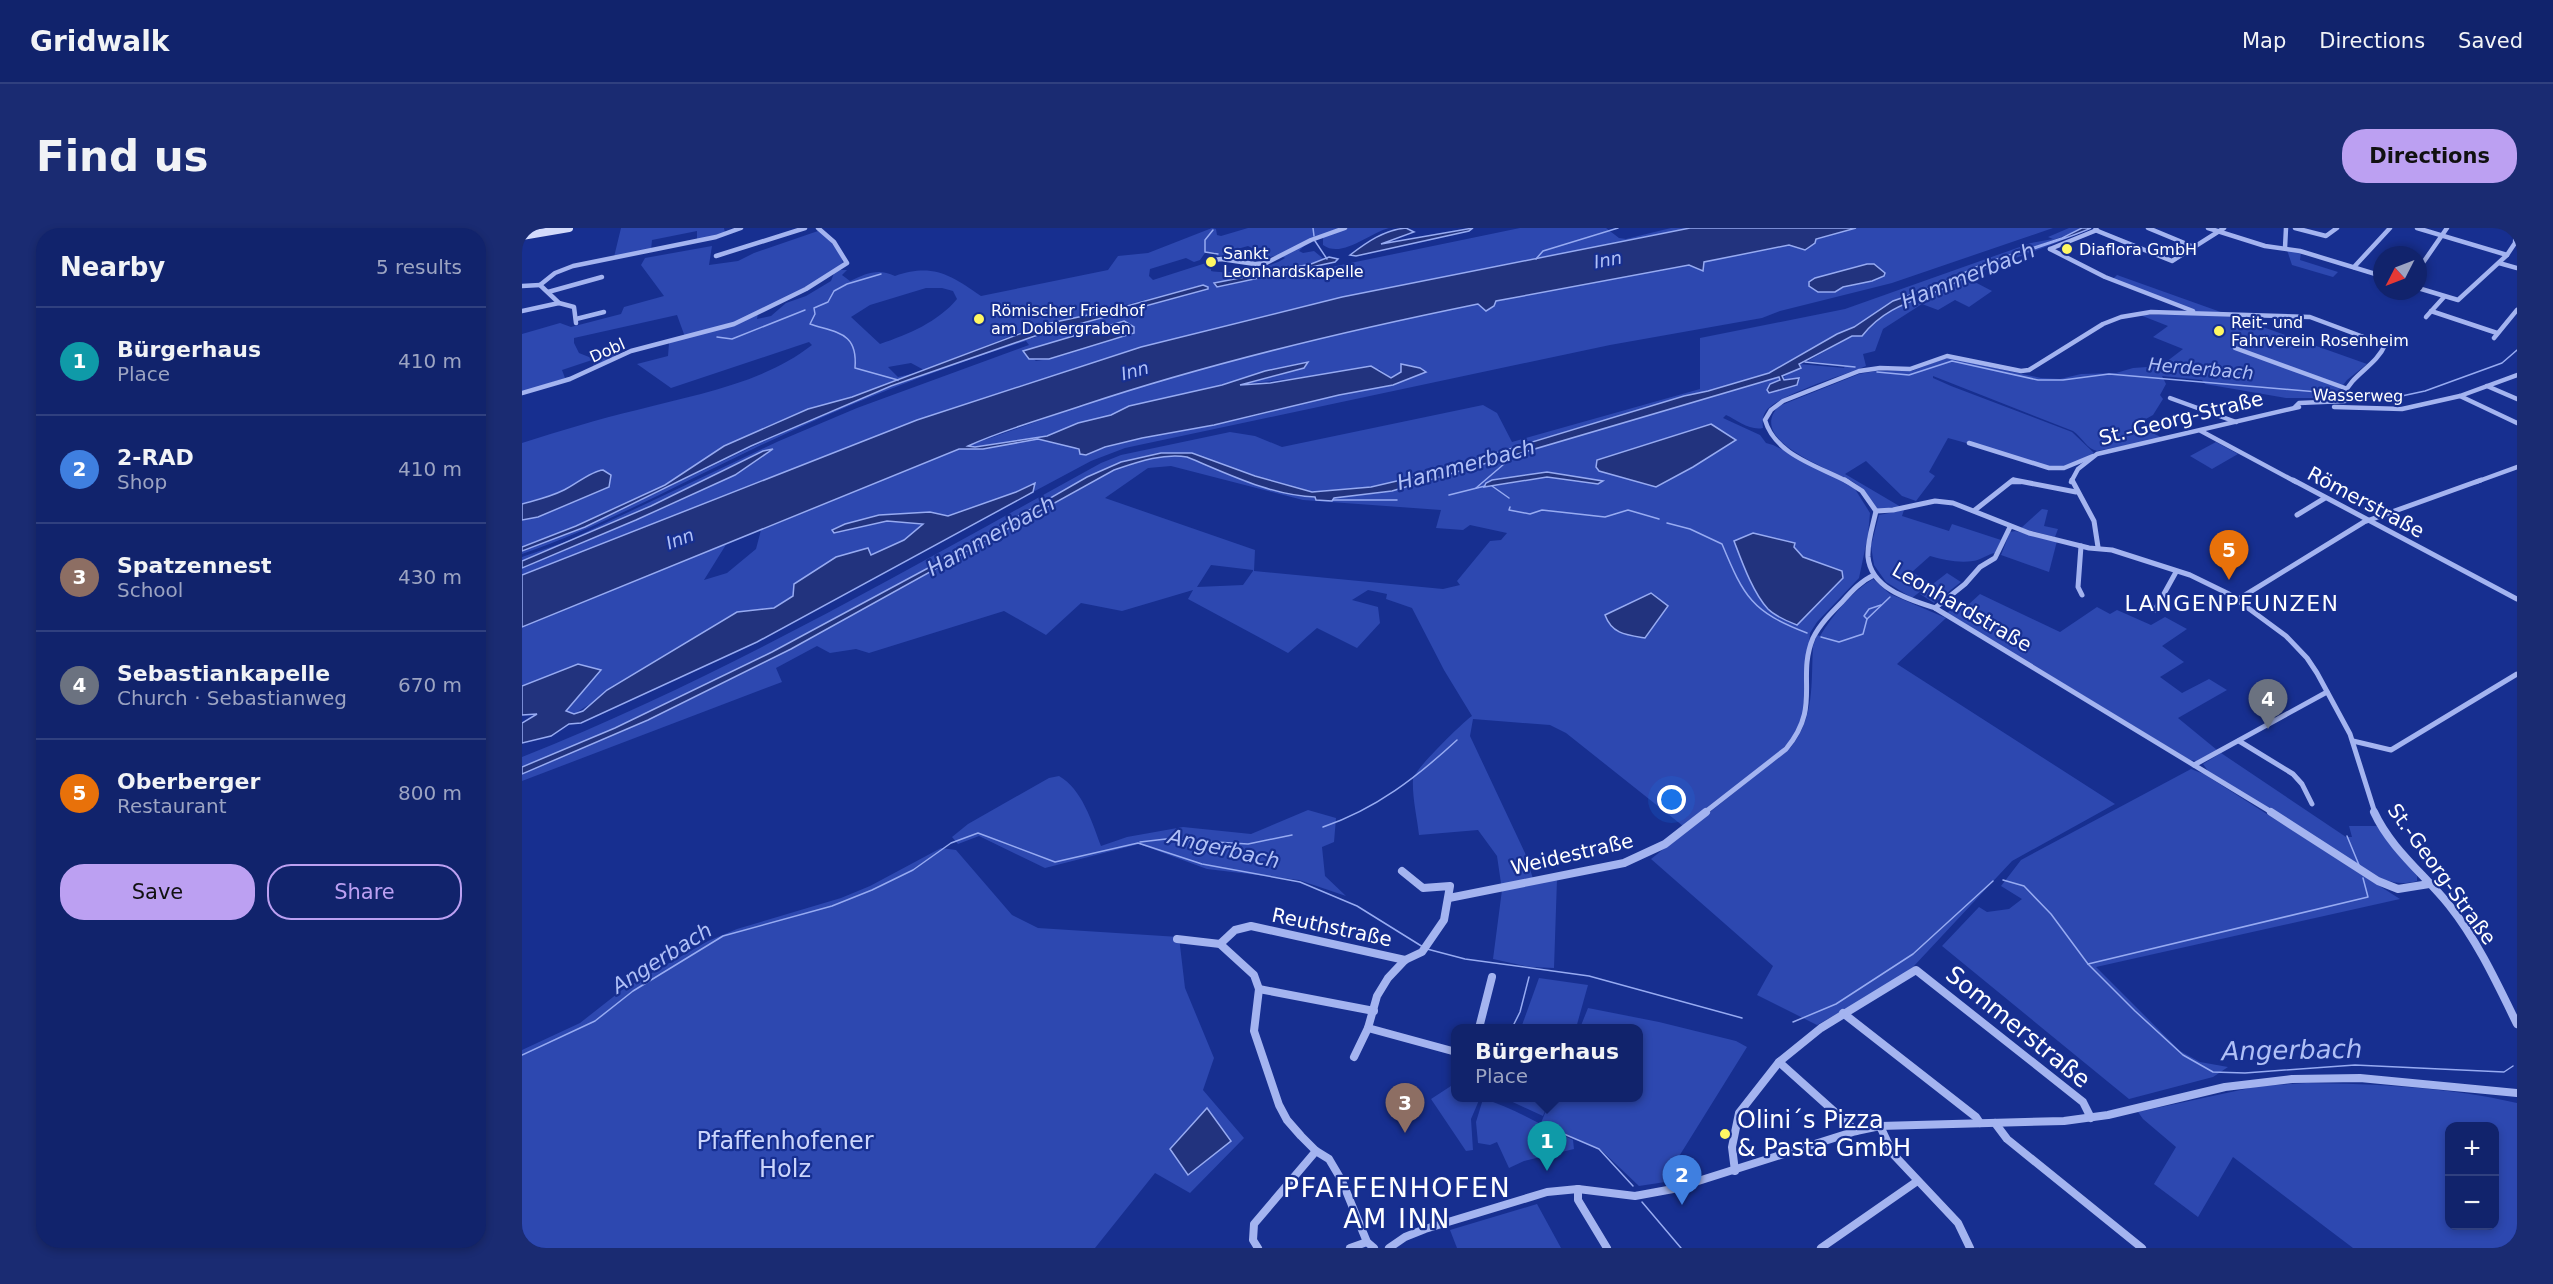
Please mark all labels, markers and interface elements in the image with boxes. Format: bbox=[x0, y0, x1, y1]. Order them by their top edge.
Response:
text: Gridwalk bbox=[30, 25, 169, 58]
text: Map bbox=[2242, 29, 2286, 53]
text: Directions bbox=[2319, 29, 2425, 53]
text: Saved bbox=[2458, 29, 2523, 53]
button: Directions bbox=[2342, 129, 2517, 183]
text: Find us bbox=[36, 132, 209, 181]
water label: Hammerbach bbox=[1898, 238, 2038, 314]
place label: Diaflora GmbH bbox=[2079, 240, 2197, 259]
marker: Diaflora GmbH bbox=[2060, 242, 2074, 256]
place label: Sankt Leonhardskapelle bbox=[1223, 244, 1364, 281]
north arrow bbox=[2373, 246, 2427, 300]
water label: Inn bbox=[1592, 247, 1624, 272]
text: Nearby bbox=[60, 252, 165, 282]
text: 5 results bbox=[376, 255, 462, 279]
marker: Sankt Leonhardskapelle bbox=[1204, 255, 1218, 269]
place label: Römischer Friedhof am Doblergraben bbox=[991, 301, 1145, 338]
marker: Römischer Friedhof am Doblergraben bbox=[972, 312, 986, 326]
place label: Reit- und Fahrverein Rosenheim bbox=[2231, 313, 2409, 350]
marker: Reit- und Fahrverein Rosenheim bbox=[2212, 324, 2226, 338]
street label: Dobl bbox=[587, 334, 628, 367]
text: Bürgerhaus bbox=[117, 337, 261, 362]
text: 1 bbox=[73, 349, 86, 373]
text: 410 m bbox=[398, 349, 462, 373]
water label: Herderbach bbox=[2147, 353, 2255, 384]
water label: Inn bbox=[1119, 357, 1151, 384]
text: Place bbox=[117, 362, 170, 386]
street label: Wasserweg bbox=[2312, 385, 2404, 406]
street label: St.-Georg-Straße bbox=[2096, 386, 2266, 450]
water label: Hammerbach bbox=[1394, 435, 1538, 495]
text: 2-RAD bbox=[117, 445, 194, 470]
text: 2 bbox=[73, 457, 86, 481]
text: 410 m bbox=[398, 457, 462, 481]
street label: Römerstraße bbox=[2303, 461, 2429, 543]
text: Shop bbox=[117, 470, 167, 494]
water label: Hammerbach bbox=[923, 491, 1059, 581]
water label: Inn bbox=[663, 524, 697, 553]
pin: 5 bbox=[2210, 530, 2248, 580]
text: Spatzennest bbox=[117, 553, 272, 578]
street label: Leonhardstraße bbox=[1888, 557, 2036, 657]
text: 3 bbox=[73, 565, 86, 589]
text: 430 m bbox=[398, 565, 462, 589]
text: School bbox=[117, 578, 183, 602]
district label: LANGENPFUNZEN bbox=[2124, 591, 2340, 616]
text: Sebastiankapelle bbox=[117, 661, 330, 686]
text: 4 bbox=[73, 673, 86, 697]
text: 670 m bbox=[398, 673, 462, 697]
pin: 4 bbox=[2248, 680, 2288, 729]
text: Church · Sebastianweg bbox=[117, 686, 347, 710]
text: Oberberger bbox=[117, 769, 260, 794]
text: 5 bbox=[73, 781, 86, 805]
text: 800 m bbox=[398, 781, 462, 805]
your location bbox=[1657, 785, 1686, 814]
text: Restaurant bbox=[117, 794, 227, 818]
street label: St.-Georg-Straße bbox=[2383, 799, 2501, 949]
water label: Angerbach bbox=[1164, 824, 1282, 873]
street label: Weidestraße bbox=[1508, 828, 1636, 880]
button: Save bbox=[60, 864, 255, 920]
button: Share bbox=[267, 864, 462, 920]
street label: Reuthstraße bbox=[1270, 903, 1394, 951]
water label: Angerbach bbox=[606, 918, 717, 999]
street label: Sommerstraße bbox=[1940, 960, 2096, 1094]
popup bbox=[1451, 1024, 1643, 1102]
water label: Angerbach bbox=[2219, 1034, 2363, 1066]
text: Bürgerhaus bbox=[1475, 1039, 1619, 1064]
text: Place bbox=[1475, 1064, 1528, 1088]
pin: 3 bbox=[1386, 1084, 1424, 1133]
place label: Olini´s Pizza & Pasta GmbH bbox=[1737, 1106, 1911, 1162]
pin: 1 bbox=[1528, 1122, 1566, 1171]
map controls bbox=[2445, 1122, 2499, 1230]
button: + bbox=[2445, 1122, 2499, 1176]
park label: Pfaffenhofener Holz bbox=[696, 1127, 874, 1183]
marker: Olini´s Pizza & Pasta GmbH bbox=[1718, 1127, 1732, 1141]
pin: 2 bbox=[1662, 1156, 1702, 1205]
district label: PFAFFENHOFEN AM INN bbox=[1283, 1172, 1511, 1234]
button: − bbox=[2445, 1176, 2499, 1230]

